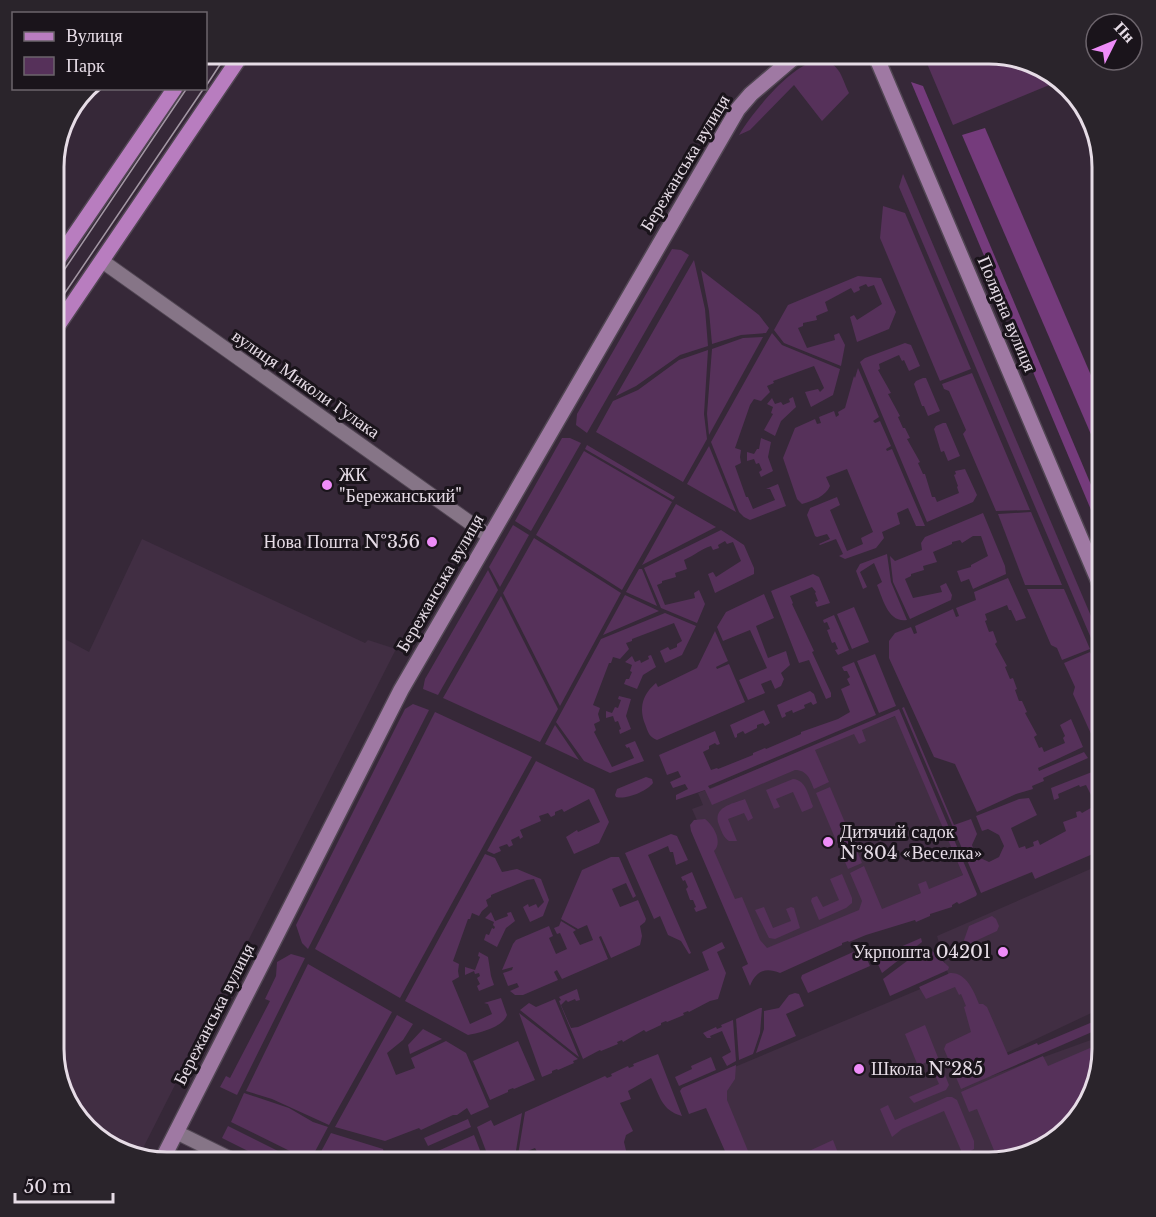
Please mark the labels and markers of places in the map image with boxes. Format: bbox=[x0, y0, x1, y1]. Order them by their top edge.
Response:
place label: ЖК "Бережанський" bbox=[339, 464, 462, 507]
marker: ЖК "Бережанський" bbox=[320, 478, 334, 492]
place label: Нова Пошта №356 bbox=[263, 531, 420, 553]
marker: Нова Пошта №356 bbox=[425, 535, 439, 549]
place label: Дитячий садок №804 «Веселка» bbox=[840, 821, 982, 864]
marker: Дитячий садок №804 «Веселка» bbox=[821, 835, 835, 849]
place label: Укрпошта 04201 bbox=[853, 941, 991, 963]
marker: Укрпошта 04201 bbox=[996, 945, 1010, 959]
place label: Школа №285 bbox=[871, 1058, 983, 1080]
marker: Школа №285 bbox=[852, 1062, 866, 1076]

